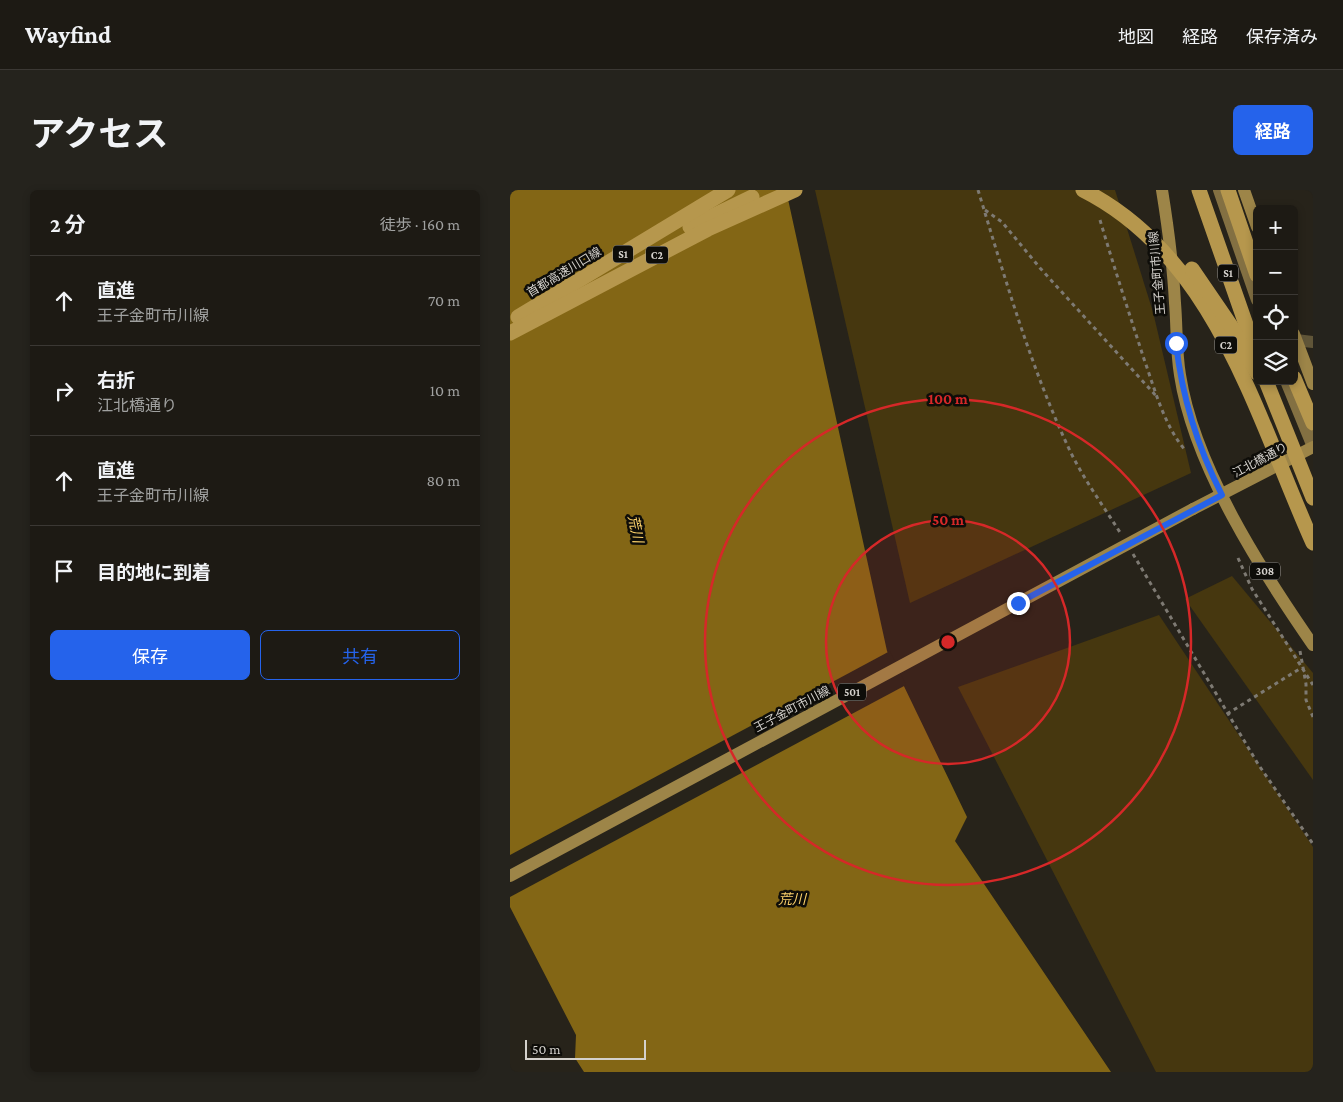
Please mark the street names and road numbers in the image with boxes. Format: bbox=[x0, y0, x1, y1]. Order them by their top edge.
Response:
street label: 王子金町市川線 bbox=[1146, 231, 1168, 315]
street label: 首都高速川口線 bbox=[524, 244, 604, 300]
road number: S1 bbox=[613, 246, 633, 262]
road number: C2 bbox=[646, 246, 668, 264]
road number: S1 bbox=[1218, 265, 1238, 282]
road number: C2 bbox=[1215, 336, 1237, 354]
street label: 江北橋通り bbox=[1230, 440, 1290, 480]
road number: 308 bbox=[1250, 562, 1280, 580]
street label: 王子金町市川線 bbox=[752, 683, 832, 735]
road number: 501 bbox=[838, 684, 866, 701]

